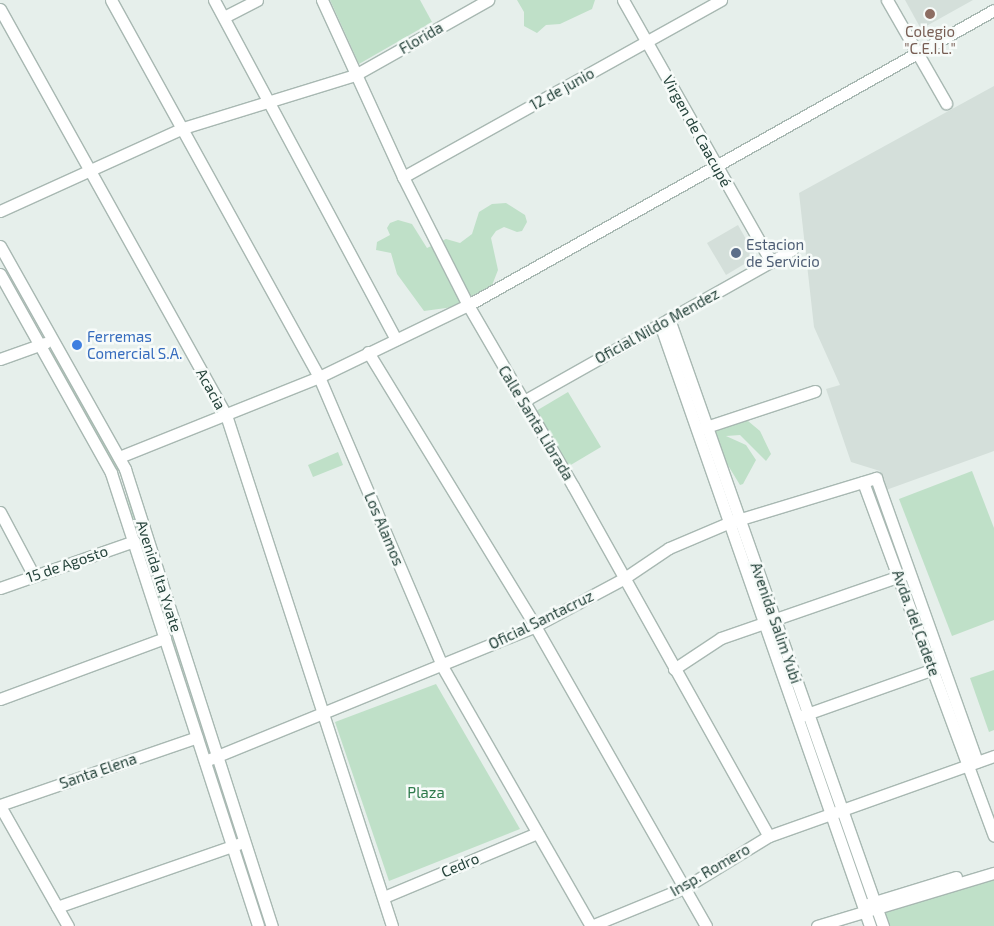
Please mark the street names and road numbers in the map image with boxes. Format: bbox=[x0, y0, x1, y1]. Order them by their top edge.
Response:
street label: Florida bbox=[396, 18, 446, 58]
street label: 12 de junio bbox=[527, 64, 597, 114]
street label: Virgen de Caacupé bbox=[659, 72, 735, 190]
street label: Oficial Nildo Mendez bbox=[592, 284, 722, 368]
street label: Calle Santa Librada bbox=[495, 362, 577, 484]
street label: Acacia bbox=[192, 365, 230, 413]
street label: Los Alamos bbox=[360, 489, 408, 569]
street label: Avenida Ita Yvate bbox=[132, 518, 186, 634]
street label: 15 de Agosto bbox=[24, 542, 110, 586]
street label: Avenida Salim Yubi bbox=[747, 560, 805, 686]
street label: Avda. del Cadete bbox=[888, 567, 944, 679]
street label: Oficial Santacruz bbox=[485, 587, 597, 653]
street label: Santa Elena bbox=[57, 749, 139, 793]
street label: Insp. Romero bbox=[667, 840, 753, 900]
street label: Cedro bbox=[438, 849, 482, 881]

